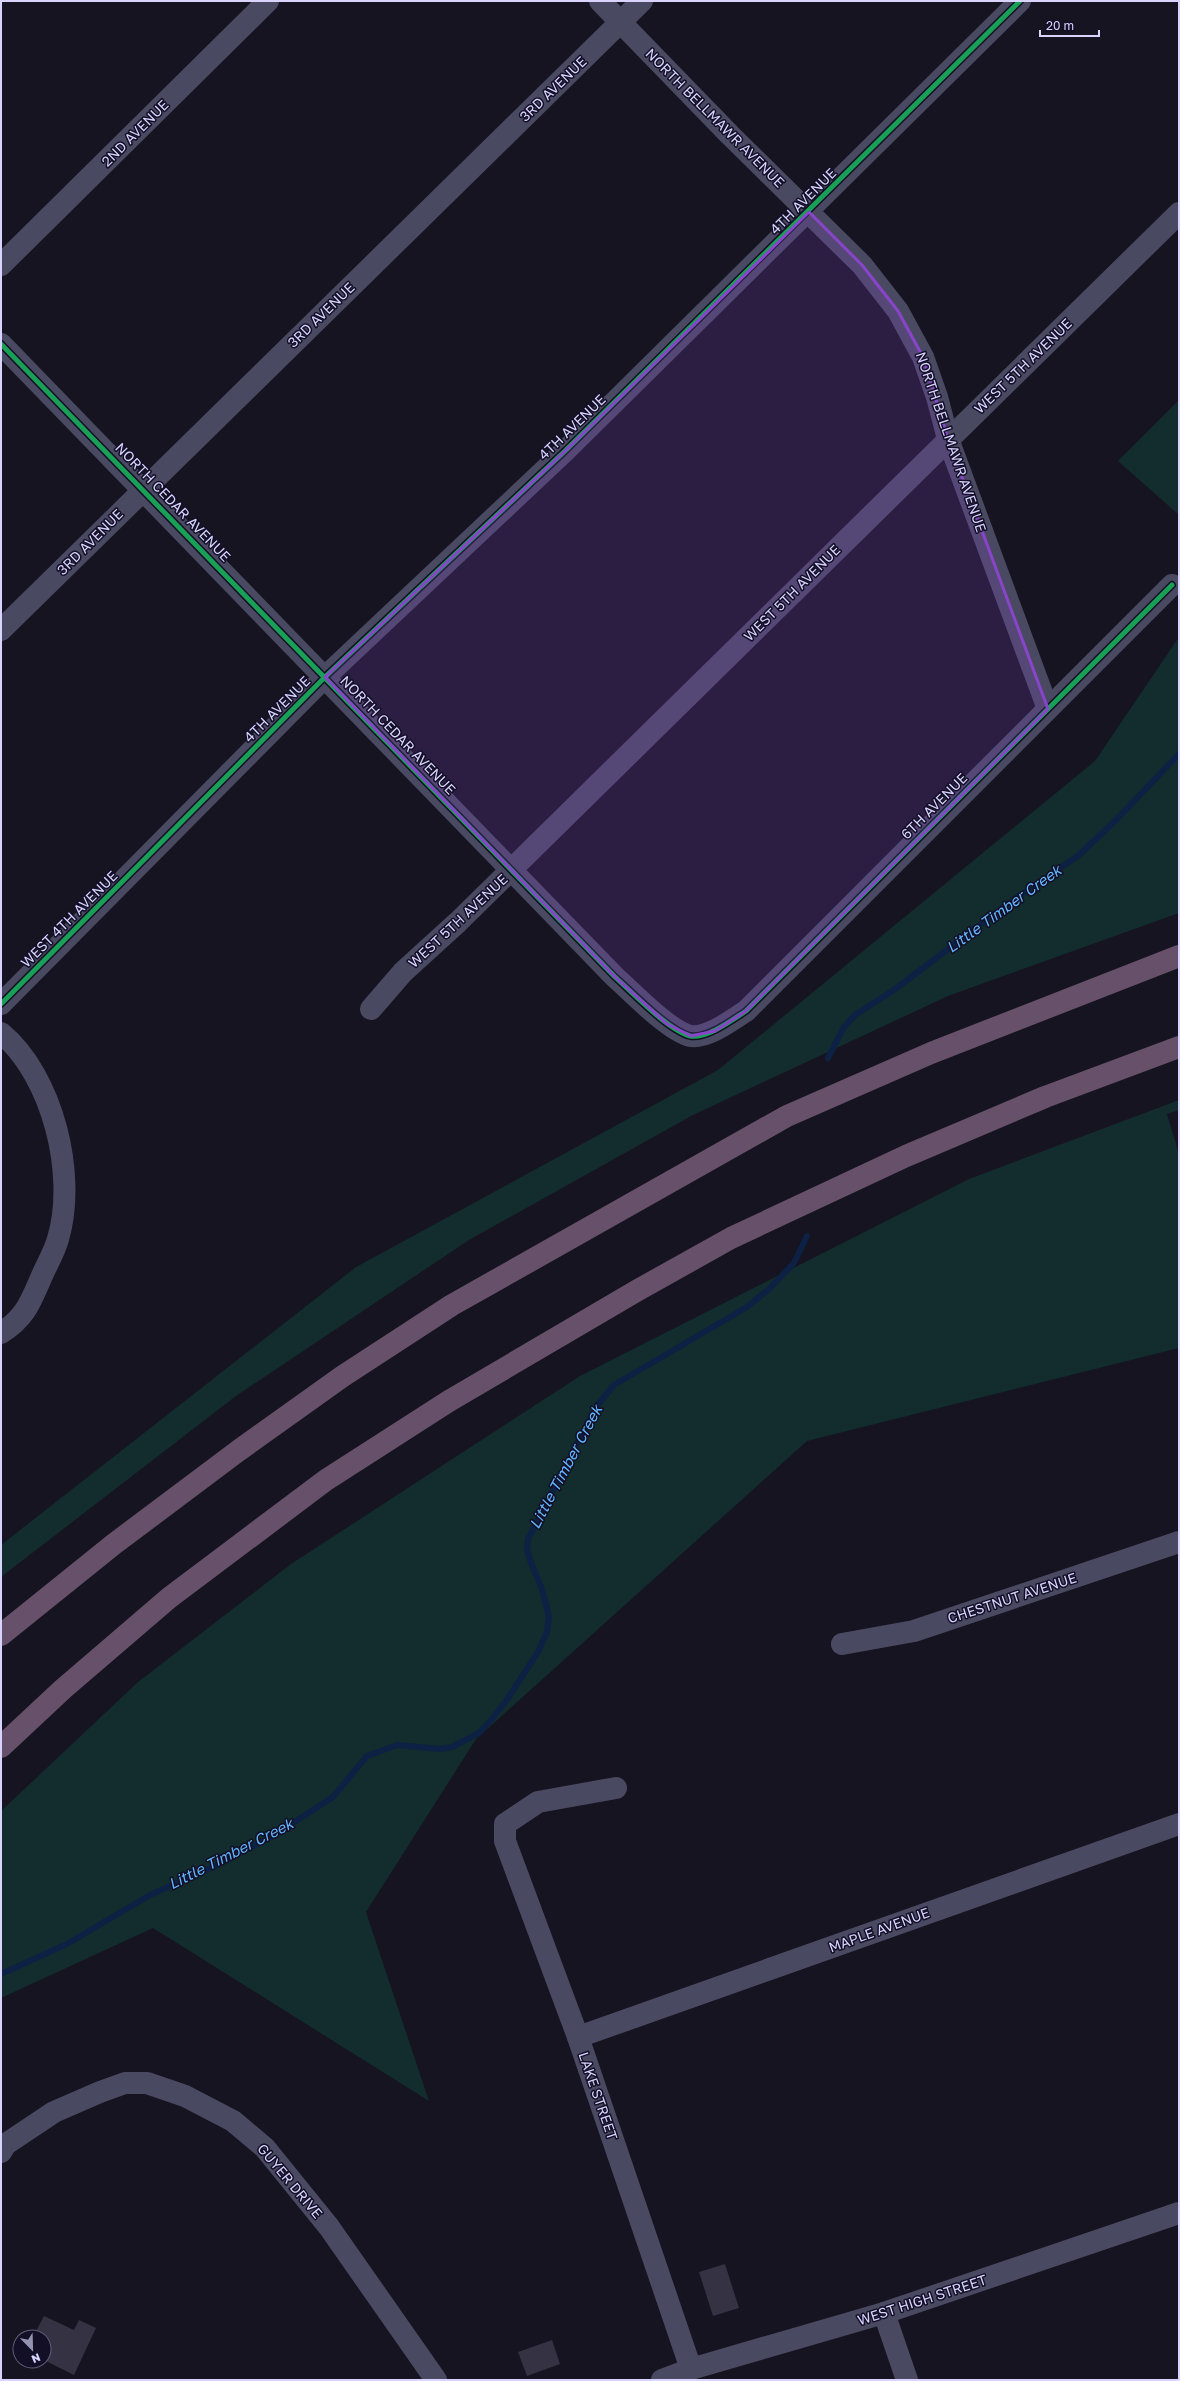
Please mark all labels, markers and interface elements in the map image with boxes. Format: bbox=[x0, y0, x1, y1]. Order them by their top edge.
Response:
scale bar bbox=[1040, 12, 1099, 38]
text: 20 m bbox=[1046, 18, 1074, 33]
street label: NORTH BELLMAWR AVENUE bbox=[642, 45, 788, 191]
street label: 3RD AVENUE bbox=[516, 52, 590, 125]
street label: 2ND AVENUE bbox=[98, 96, 172, 170]
street label: 4TH AVENUE bbox=[766, 164, 839, 237]
street label: 3RD AVENUE bbox=[284, 278, 358, 351]
street label: WEST 5TH AVENUE bbox=[970, 315, 1075, 417]
street label: NORTH BELLMAWR AVENUE bbox=[913, 349, 990, 534]
street label: 4TH AVENUE bbox=[535, 390, 609, 463]
street label: NORTH CEDAR AVENUE bbox=[112, 439, 235, 565]
street label: 3RD AVENUE bbox=[53, 505, 126, 578]
street label: WEST 5TH AVENUE bbox=[740, 541, 843, 644]
street label: 4TH AVENUE bbox=[240, 672, 313, 745]
street label: NORTH CEDAR AVENUE bbox=[337, 672, 460, 798]
street label: 6TH AVENUE bbox=[897, 769, 970, 842]
water label: Little Timber Creek bbox=[943, 860, 1066, 956]
street label: WEST 4TH AVENUE bbox=[17, 867, 121, 971]
street label: WEST 5TH AVENUE bbox=[405, 870, 511, 971]
water label: Little Timber Creek bbox=[525, 1400, 606, 1531]
street label: CHESTNUT AVENUE bbox=[945, 1569, 1079, 1626]
water label: Little Timber Creek bbox=[165, 1813, 297, 1892]
street label: MAPLE AVENUE bbox=[826, 1903, 932, 1956]
street label: LAKE STREET bbox=[575, 2049, 622, 2143]
street label: GUYER DRIVE bbox=[254, 2140, 327, 2221]
street label: WEST HIGH STREET bbox=[855, 2270, 989, 2328]
north arrow bbox=[12, 2329, 52, 2369]
text: N bbox=[30, 2351, 42, 2366]

